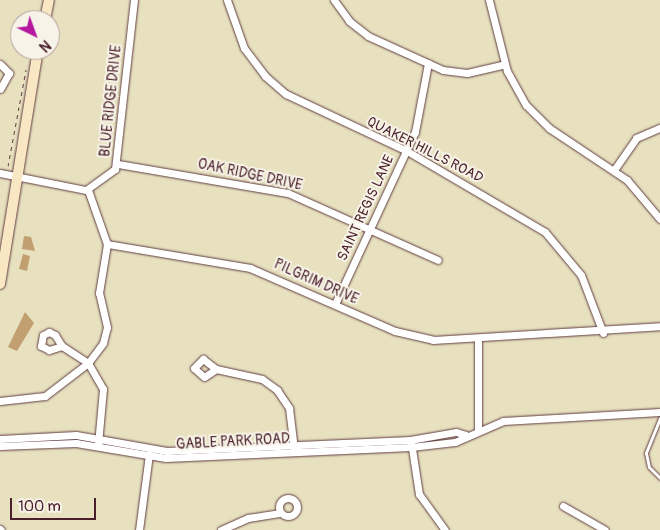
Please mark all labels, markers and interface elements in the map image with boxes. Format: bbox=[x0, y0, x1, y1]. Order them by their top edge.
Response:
north arrow bbox=[10, 10, 60, 60]
text: N bbox=[35, 36, 54, 55]
street label: BLUE RIDGE DRIVE bbox=[97, 44, 125, 158]
street label: QUAKER HILLS ROAD bbox=[364, 113, 486, 187]
street label: SAINT REGIS LANE bbox=[334, 152, 398, 264]
street label: OAK RIDGE DRIVE bbox=[196, 156, 304, 194]
street label: PILGRIM DRIVE bbox=[271, 256, 361, 308]
street label: GABLE PARK ROAD bbox=[176, 431, 290, 453]
scale bar bbox=[12, 488, 99, 520]
text: 100 m bbox=[18, 497, 61, 516]

